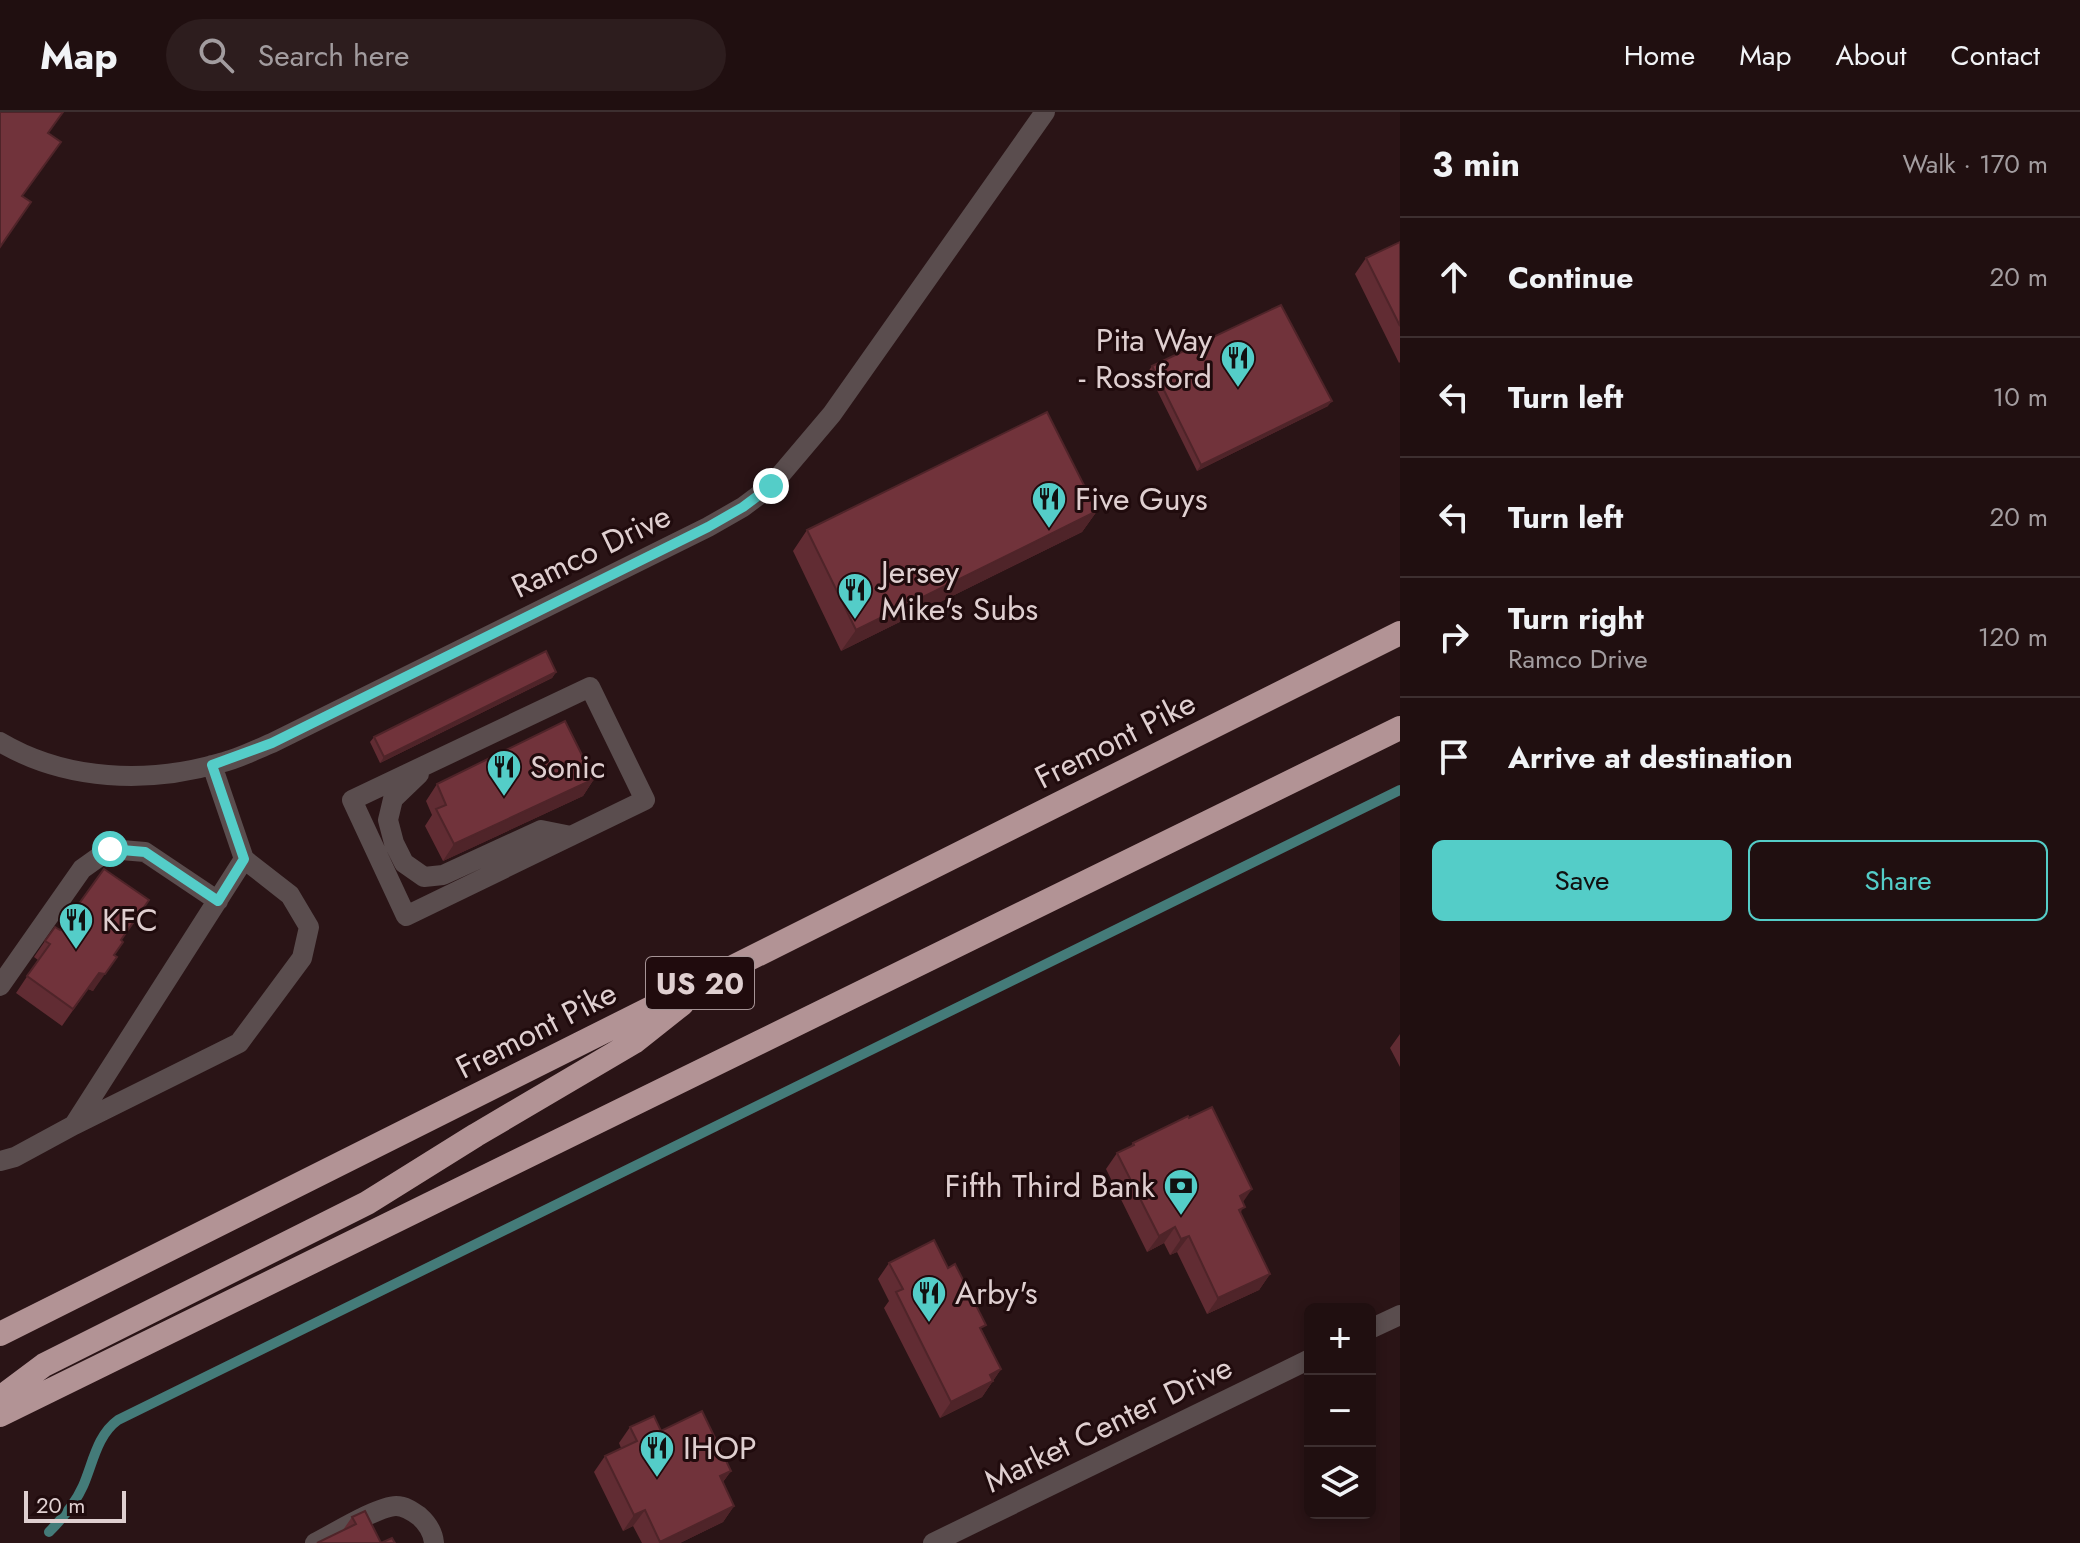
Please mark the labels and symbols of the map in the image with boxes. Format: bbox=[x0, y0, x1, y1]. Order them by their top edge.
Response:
place label: Pita Way - Rossford bbox=[1079, 317, 1213, 400]
restaurant icon: Pita Way - Rossford bbox=[1219, 339, 1257, 389]
route end bbox=[753, 468, 789, 504]
place label: Five Guys bbox=[1075, 476, 1208, 522]
restaurant icon: Five Guys bbox=[1030, 480, 1068, 530]
street label: Ramco Drive bbox=[504, 493, 678, 609]
place label: Jersey Mike's Subs bbox=[877, 549, 1038, 632]
restaurant icon: Jersey Mike's Subs bbox=[836, 571, 874, 621]
street label: Fremont Pike bbox=[1027, 680, 1203, 800]
place label: Sonic bbox=[530, 744, 605, 790]
restaurant icon: Sonic bbox=[485, 748, 523, 798]
route start bbox=[92, 831, 128, 867]
place label: KFC bbox=[102, 897, 158, 943]
restaurant icon: KFC bbox=[57, 901, 95, 951]
road number: US 20 bbox=[646, 957, 754, 1009]
street label: Fremont Pike bbox=[448, 970, 624, 1090]
place label: Fifth Third Bank bbox=[945, 1163, 1156, 1209]
bank icon: Fifth Third Bank bbox=[1162, 1167, 1200, 1217]
place label: Arby's bbox=[955, 1270, 1038, 1316]
restaurant icon: Arby's bbox=[910, 1274, 948, 1324]
street label: Market Center Drive bbox=[976, 1344, 1240, 1504]
place label: IHOP bbox=[683, 1425, 757, 1471]
restaurant icon: IHOP bbox=[638, 1429, 676, 1479]
scale bar bbox=[24, 1487, 126, 1523]

